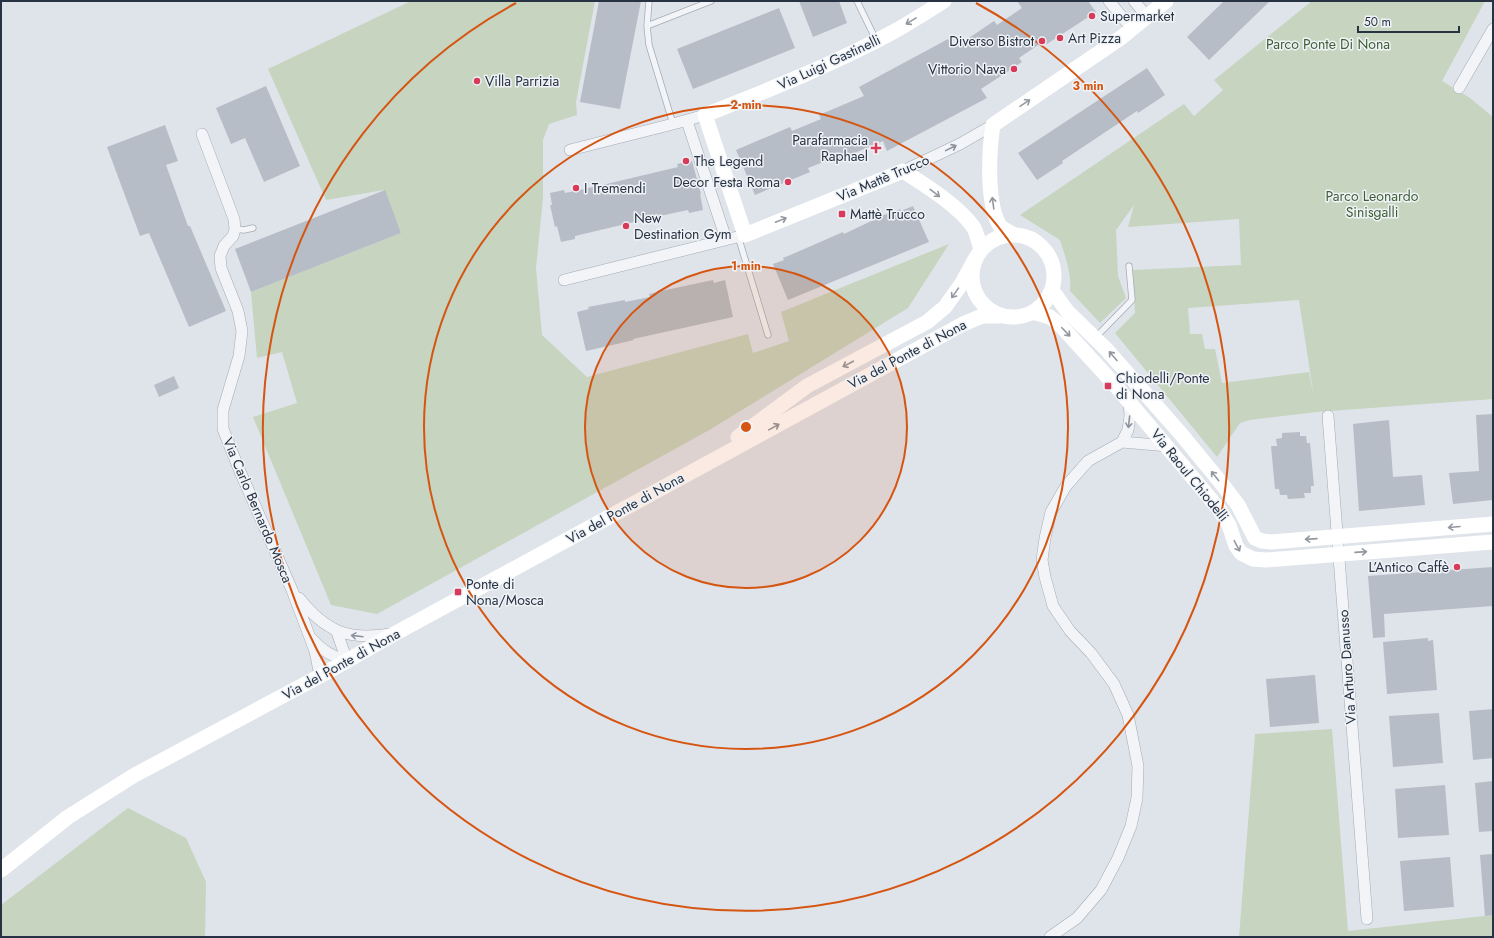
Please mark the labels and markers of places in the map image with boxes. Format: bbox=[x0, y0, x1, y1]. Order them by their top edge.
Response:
place label: Supermarket bbox=[1100, 6, 1175, 26]
marker: Supermarket bbox=[1087, 11, 1097, 21]
place label: Art Pizza bbox=[1068, 28, 1121, 48]
place label: Diverso Bistrot bbox=[949, 31, 1035, 51]
marker: Art Pizza bbox=[1055, 33, 1065, 43]
marker: Diverso Bistrot bbox=[1037, 36, 1047, 46]
place label: Vittorio Nava bbox=[928, 59, 1006, 79]
marker: Vittorio Nava bbox=[1009, 64, 1019, 74]
place label: Villa Parrizia bbox=[485, 71, 559, 91]
marker: Villa Parrizia bbox=[472, 76, 482, 86]
place label: Parafarmacia Raphael bbox=[792, 130, 868, 166]
marker: Parafarmacia Raphael bbox=[871, 143, 881, 153]
place label: The Legend bbox=[694, 151, 763, 171]
marker: The Legend bbox=[681, 156, 691, 166]
place label: Decor Festa Roma bbox=[673, 172, 780, 192]
marker: Decor Festa Roma bbox=[783, 177, 793, 187]
place label: I Tremendi bbox=[584, 178, 646, 198]
marker: I Tremendi bbox=[571, 183, 581, 193]
place label: Mattè Trucco bbox=[850, 204, 925, 224]
place label: New Destination Gym bbox=[634, 208, 732, 244]
marker: Mattè Trucco bbox=[837, 209, 847, 219]
marker: New Destination Gym bbox=[621, 221, 631, 231]
place label: Chiodelli/Ponte di Nona bbox=[1116, 368, 1210, 404]
marker: Chiodelli/Ponte di Nona bbox=[1103, 381, 1113, 391]
centre of rings bbox=[739, 420, 753, 434]
place label: L’Antico Caffè bbox=[1369, 557, 1449, 577]
marker: L’Antico Caffè bbox=[1452, 562, 1462, 572]
place label: Ponte di Nona/Mosca bbox=[466, 574, 544, 610]
marker: Ponte di Nona/Mosca bbox=[453, 587, 463, 597]

